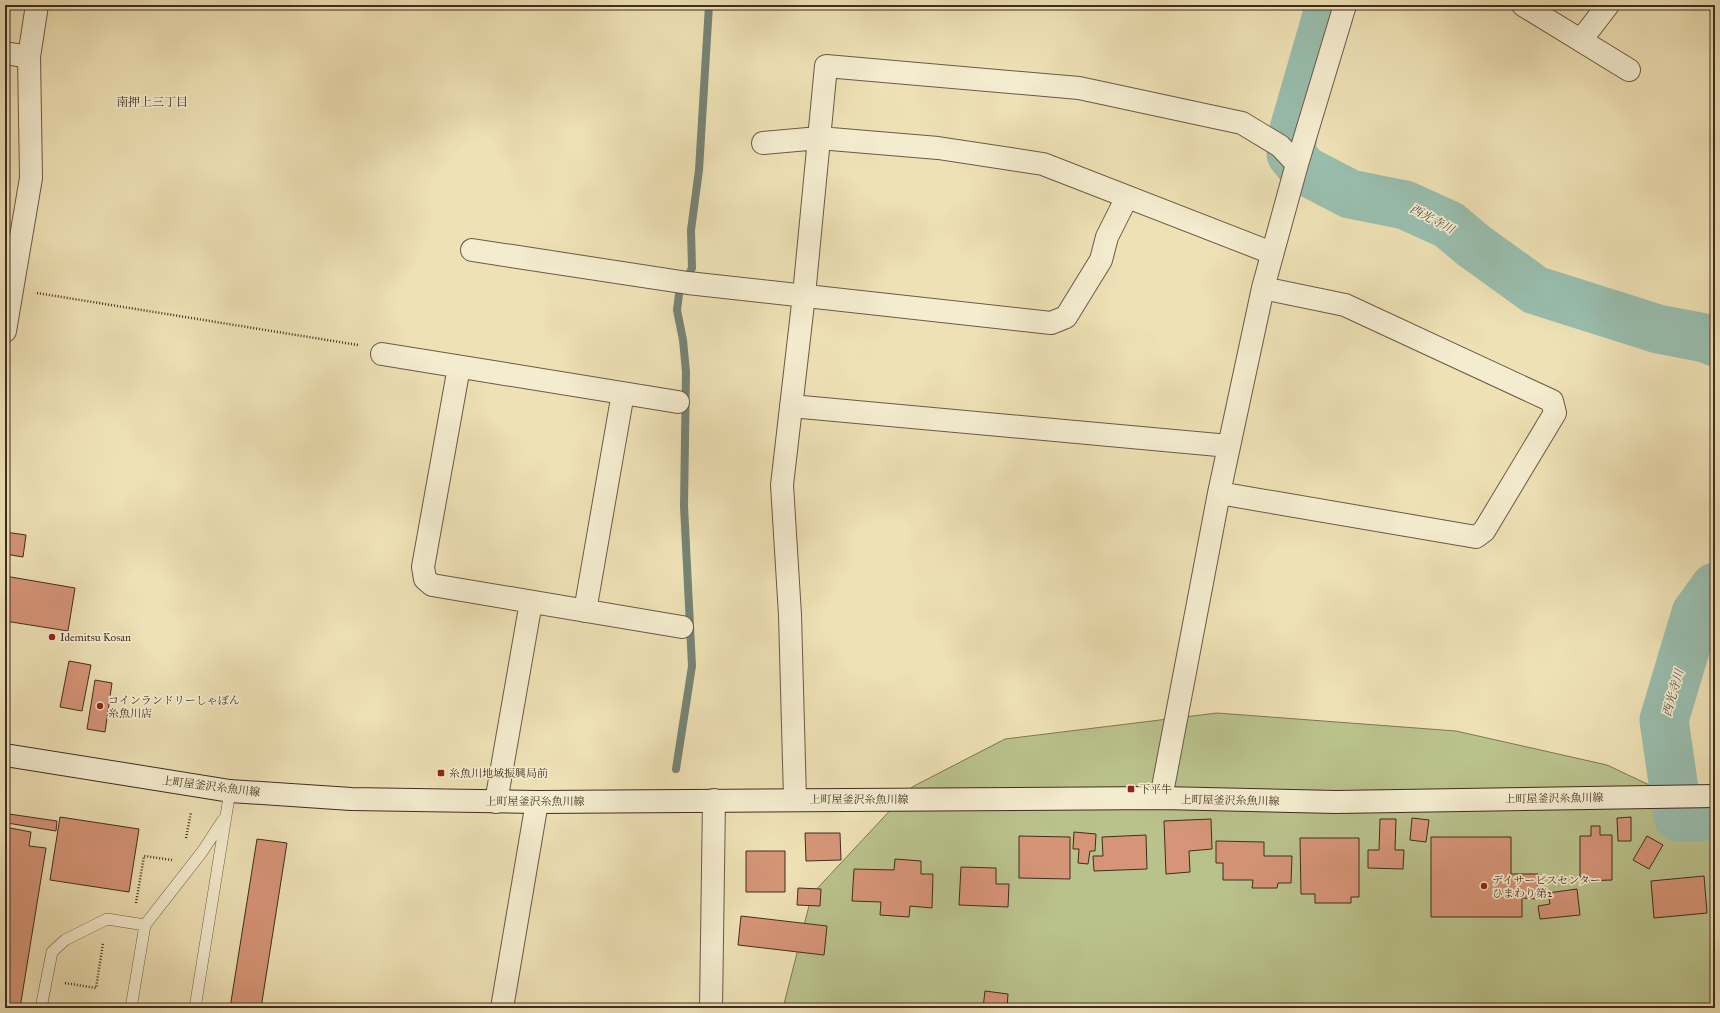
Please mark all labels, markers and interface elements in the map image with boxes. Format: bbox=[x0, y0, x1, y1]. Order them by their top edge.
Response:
district label: 南押上三丁目 bbox=[116, 95, 188, 109]
water label: 西光寺川 bbox=[1408, 202, 1458, 237]
place label: Idemitsu Kosan bbox=[60, 631, 131, 644]
marker: Idemitsu Kosan bbox=[47, 632, 57, 642]
water label: 西光寺川 bbox=[1660, 666, 1687, 718]
place label: コインランドリーしゃぼん 糸魚川店 bbox=[108, 694, 240, 720]
marker: コインランドリーしゃぼん 糸魚川店 bbox=[95, 701, 105, 711]
place label: 糸魚川地域振興局前 bbox=[449, 767, 548, 780]
marker: 糸魚川地域振興局前 bbox=[436, 768, 446, 778]
street label: 上町屋釜沢糸魚川線 bbox=[161, 774, 261, 799]
place label: 下平牛 bbox=[1139, 783, 1172, 796]
marker: 下平牛 bbox=[1126, 784, 1136, 794]
street label: 上町屋釜沢糸魚川線 bbox=[1504, 791, 1604, 806]
street label: 上町屋釜沢糸魚川線 bbox=[810, 793, 909, 806]
street label: 上町屋釜沢糸魚川線 bbox=[1180, 793, 1280, 808]
street label: 上町屋釜沢糸魚川線 bbox=[486, 795, 585, 808]
place label: デイサービスセンター ひまわり第2 bbox=[1492, 874, 1601, 900]
marker: デイサービスセンター ひまわり第2 bbox=[1479, 881, 1489, 891]

